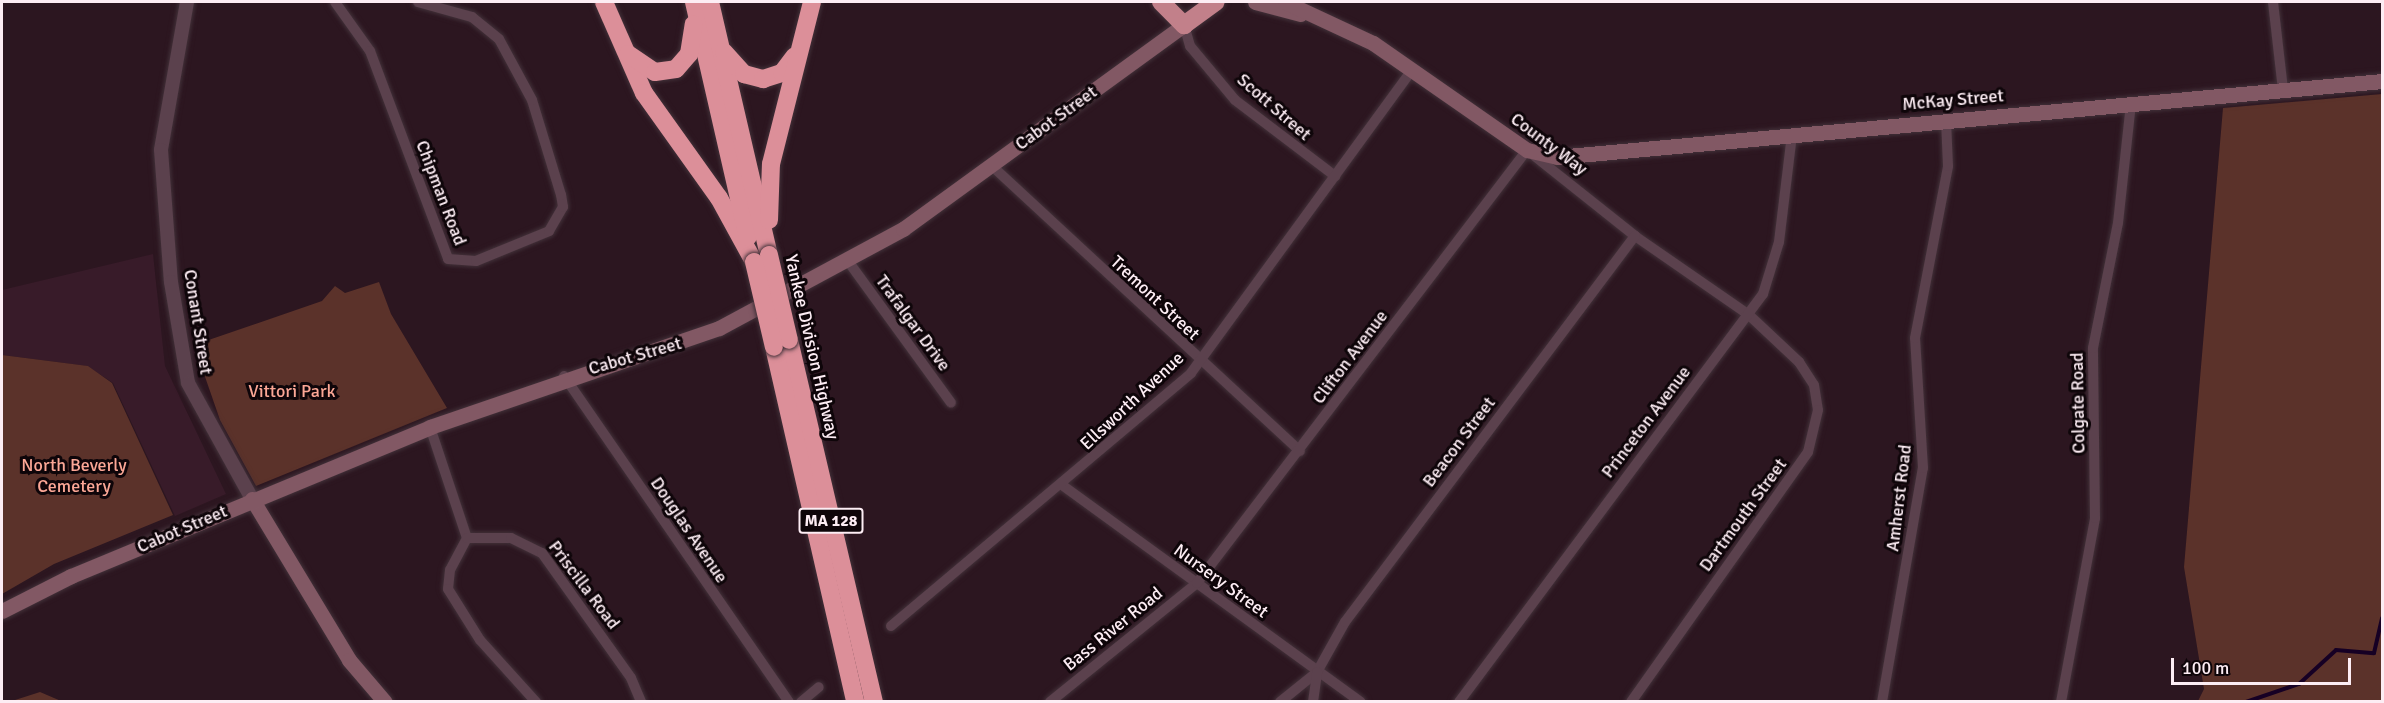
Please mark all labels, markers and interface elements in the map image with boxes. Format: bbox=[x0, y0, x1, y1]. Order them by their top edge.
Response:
street label: Scott Street bbox=[1233, 69, 1315, 145]
street label: Cabot Street bbox=[1011, 81, 1101, 155]
street label: McKay Street bbox=[1901, 85, 2005, 115]
street label: County Way bbox=[1506, 108, 1592, 180]
street label: Chipman Road bbox=[411, 137, 471, 249]
street label: Tremont Street bbox=[1106, 251, 1204, 345]
street label: Yankee Division Highway bbox=[780, 252, 844, 442]
street label: Conant Street bbox=[179, 268, 217, 376]
street label: Trafalgar Drive bbox=[871, 271, 955, 375]
street label: Clifton Avenue bbox=[1308, 306, 1392, 408]
street label: Cabot Street bbox=[586, 332, 684, 380]
street label: Ellsworth Avenue bbox=[1076, 347, 1188, 455]
street label: Colgate Road bbox=[2066, 352, 2090, 454]
street label: Princeton Avenue bbox=[1597, 362, 1695, 482]
park label: Vittori Park bbox=[248, 380, 336, 402]
street label: Beacon Street bbox=[1418, 393, 1500, 491]
street label: Amherst Road bbox=[1882, 443, 1916, 553]
street label: Dartmouth Street bbox=[1695, 454, 1791, 576]
park label: North Beverly Cemetery bbox=[21, 455, 127, 498]
street label: Douglas Avenue bbox=[646, 473, 732, 587]
street label: Cabot Street bbox=[134, 500, 230, 558]
road number: MA 128 bbox=[798, 508, 864, 534]
street label: Priscilla Road bbox=[544, 537, 624, 633]
street label: Nursery Street bbox=[1169, 539, 1273, 623]
street label: Bass River Road bbox=[1059, 582, 1167, 676]
scale bar bbox=[2174, 646, 2354, 684]
text: 100 m bbox=[2182, 657, 2229, 679]

